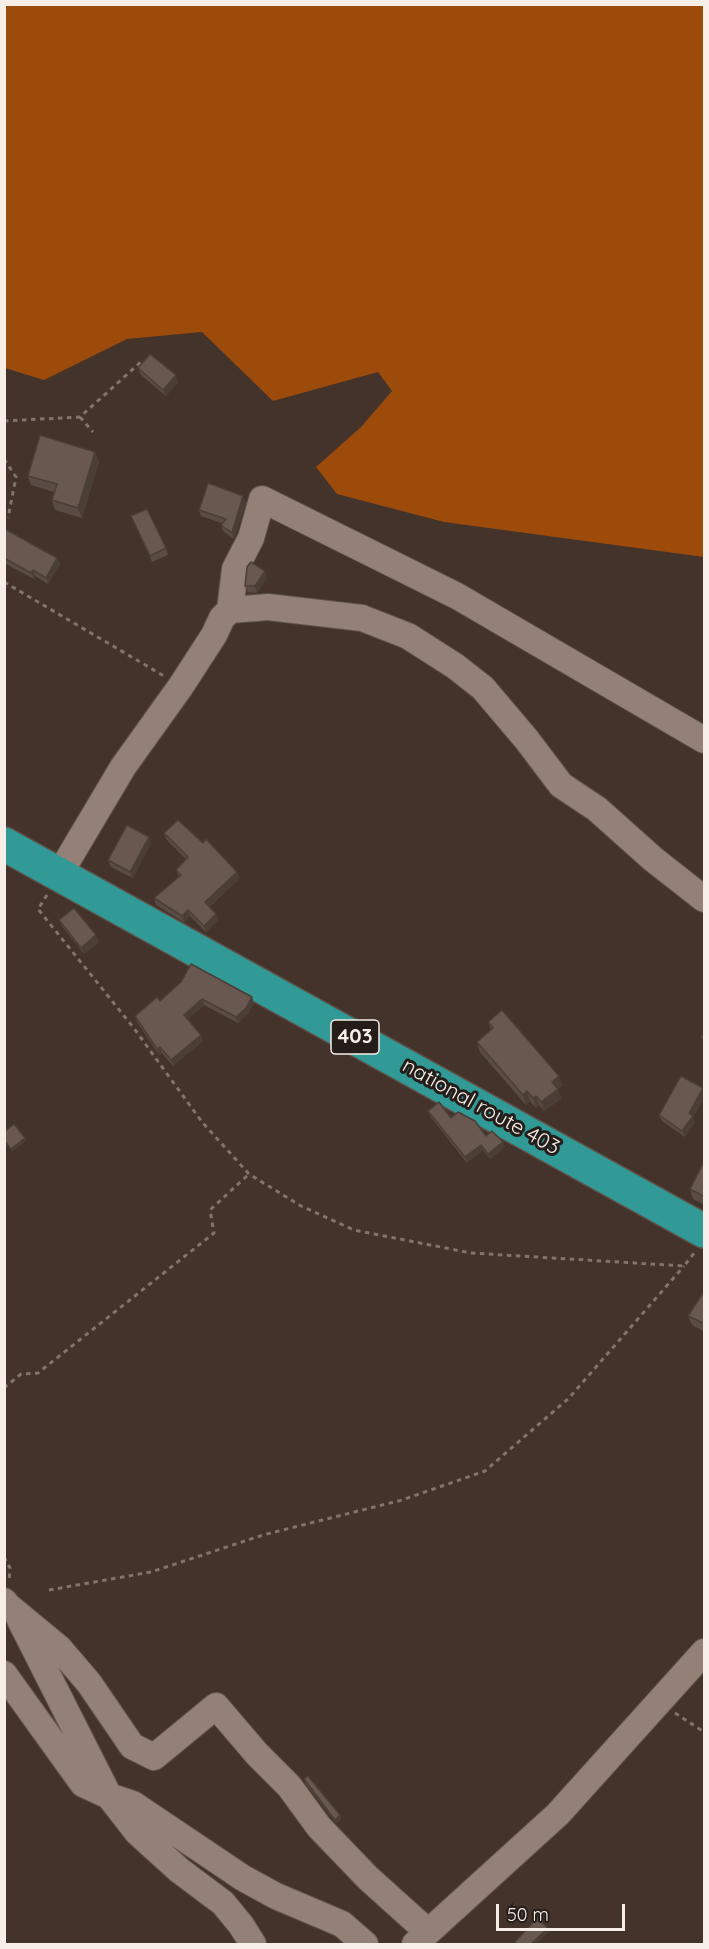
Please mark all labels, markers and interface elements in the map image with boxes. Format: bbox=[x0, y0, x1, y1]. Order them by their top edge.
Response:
road number: 403 bbox=[331, 1020, 379, 1054]
street label: national route 403 bbox=[398, 1053, 564, 1161]
scale bar bbox=[499, 1892, 628, 1930]
text: 50 m bbox=[507, 1903, 549, 1926]

